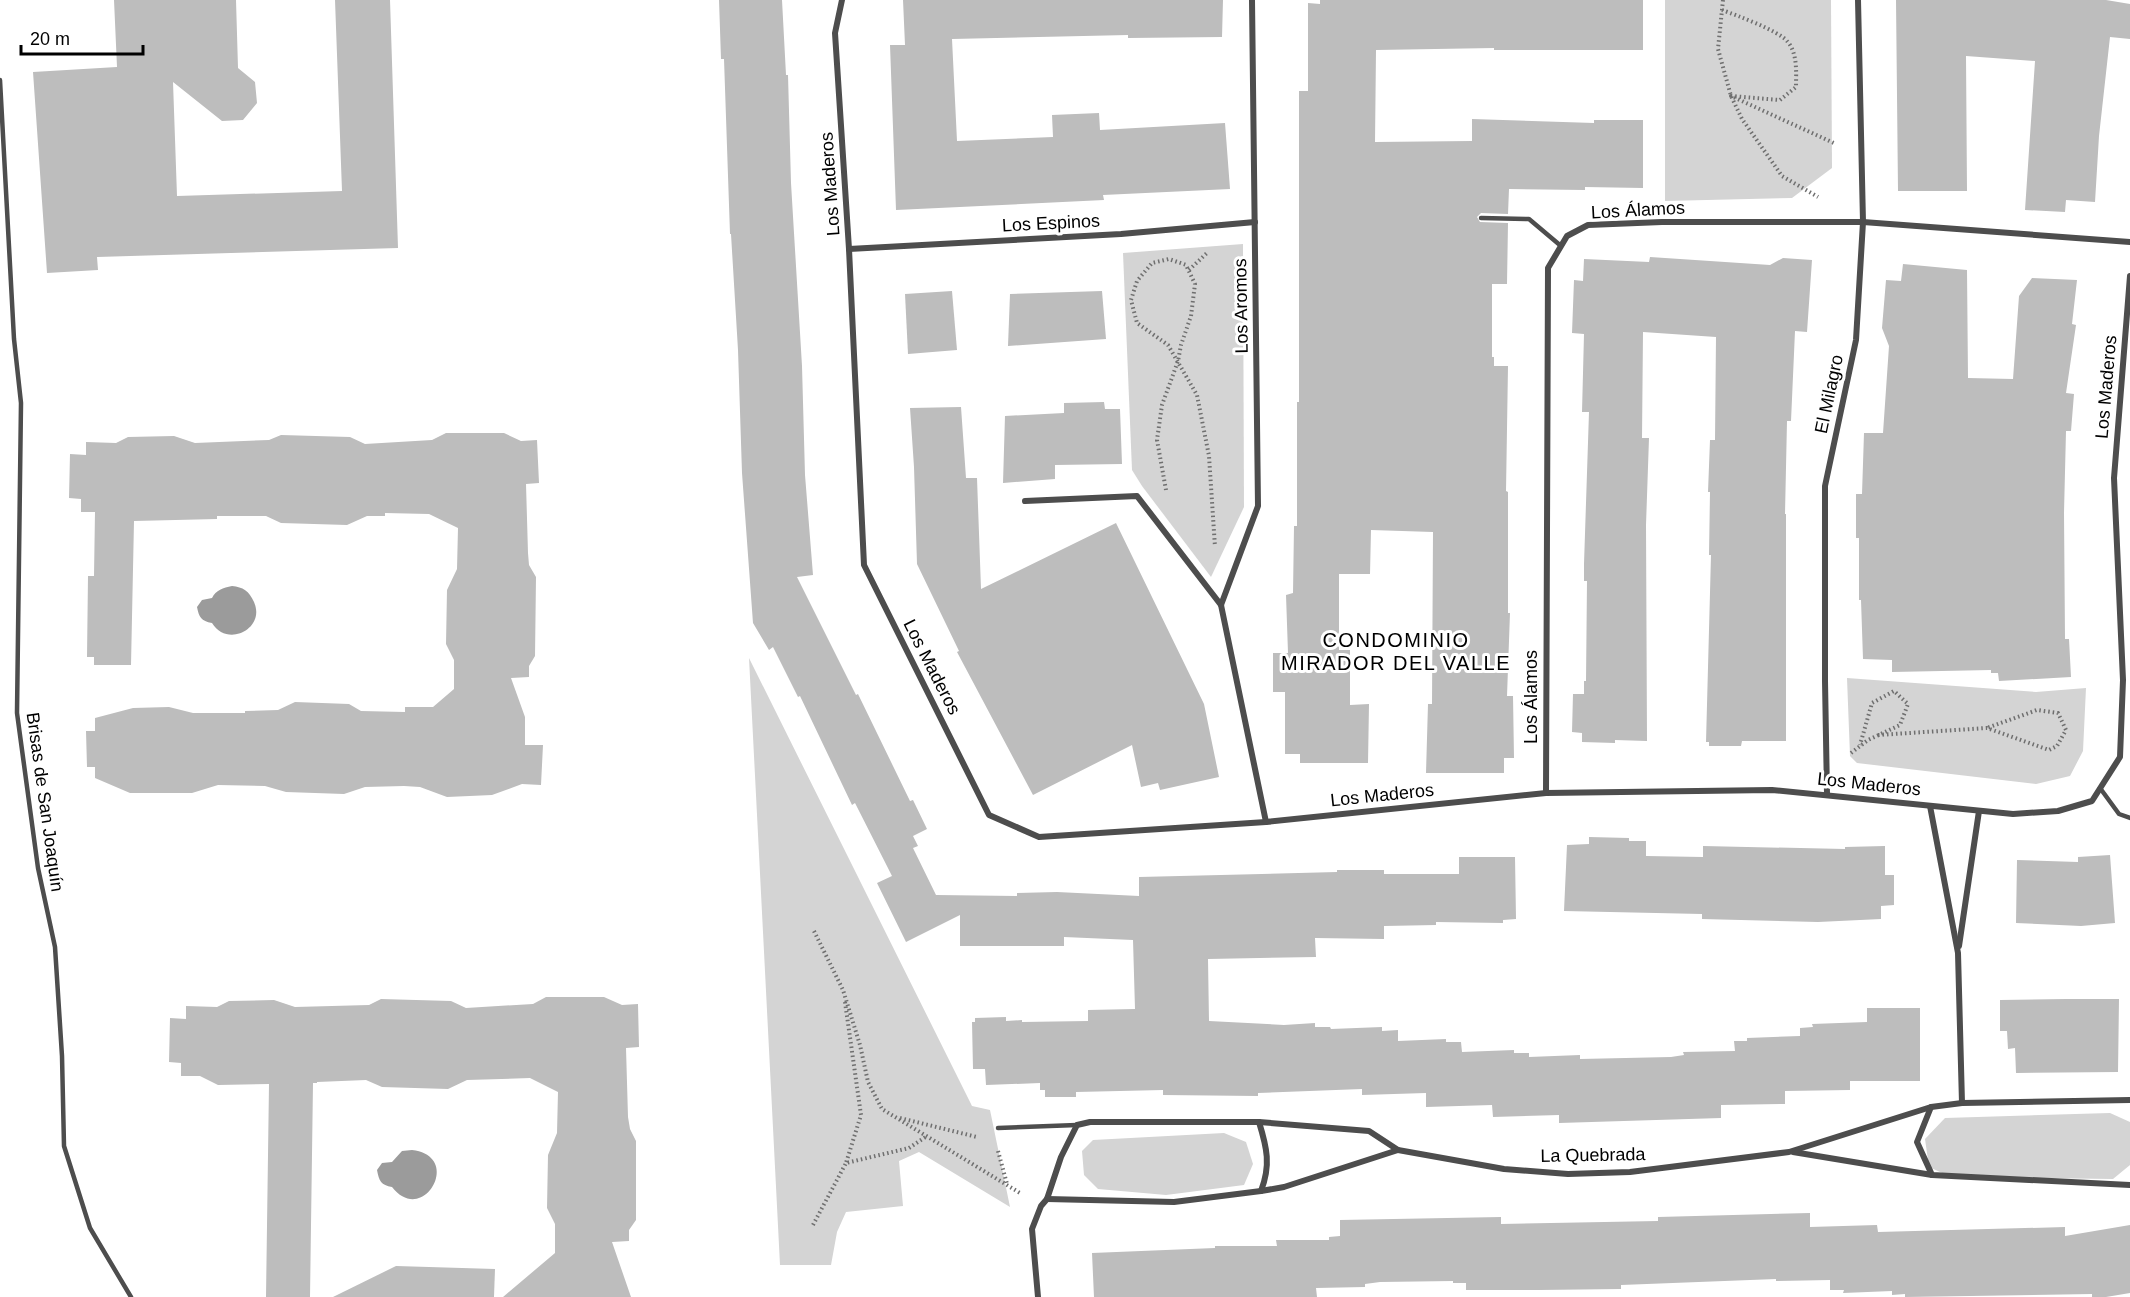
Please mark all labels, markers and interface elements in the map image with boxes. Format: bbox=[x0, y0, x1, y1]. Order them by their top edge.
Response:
scale bar bbox=[21, 18, 142, 56]
text: 20 m bbox=[30, 29, 70, 49]
street label: Los Maderos bbox=[816, 131, 844, 237]
street label: Los Álamos bbox=[1591, 198, 1685, 222]
street label: Los Espinos bbox=[1002, 210, 1100, 236]
street label: Los Aromos bbox=[1230, 258, 1252, 354]
street label: Los Maderos bbox=[2092, 334, 2120, 440]
street label: El Milagro bbox=[1811, 353, 1847, 435]
street label: Los Maderos bbox=[899, 616, 965, 718]
district label: CONDOMINIO MIRADOR DEL VALLE bbox=[1281, 629, 1511, 674]
street label: Los Álamos bbox=[1521, 650, 1541, 744]
street label: Brisas de San Joaquín bbox=[22, 711, 68, 893]
street label: Los Maderos bbox=[1816, 769, 1922, 799]
street label: Los Maderos bbox=[1329, 780, 1435, 810]
street label: La Quebrada bbox=[1540, 1144, 1647, 1166]

